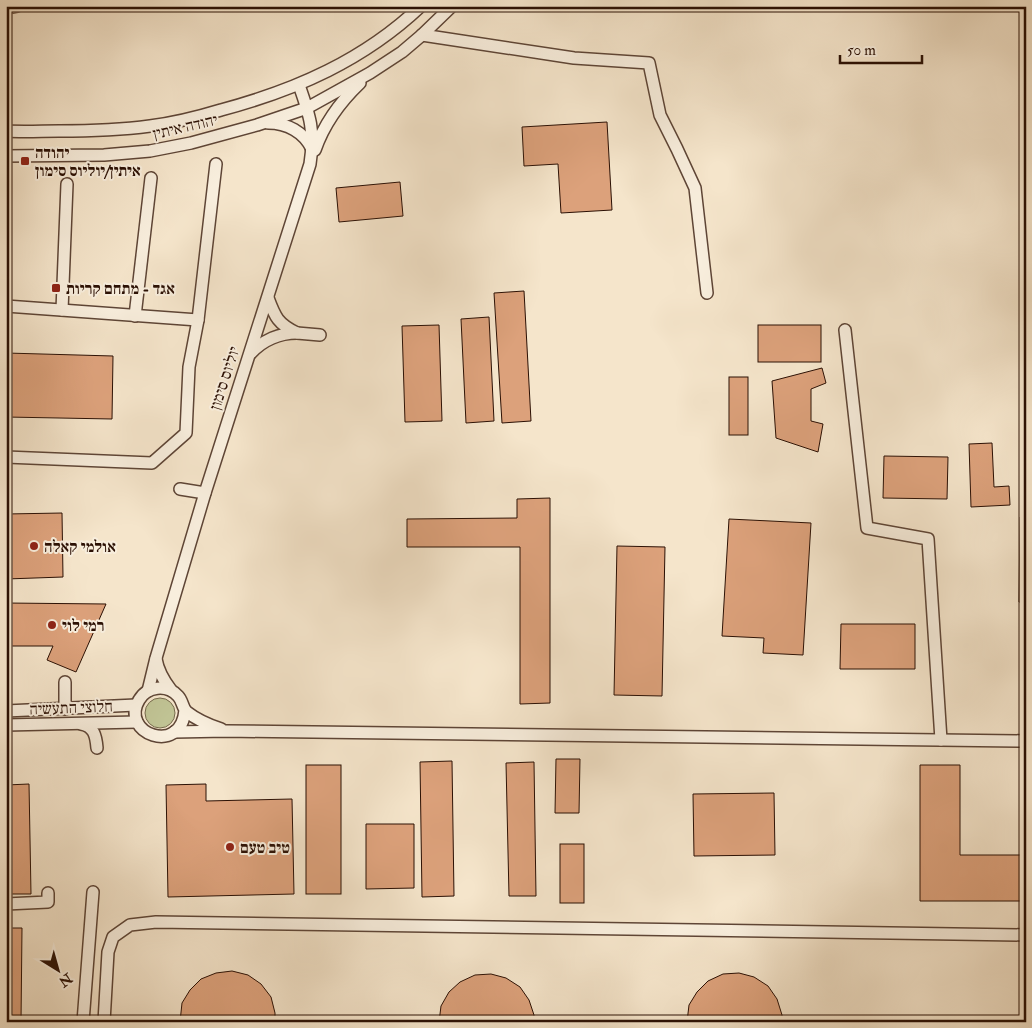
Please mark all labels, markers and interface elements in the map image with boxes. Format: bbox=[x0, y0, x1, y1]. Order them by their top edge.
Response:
scale bar bbox=[840, 32, 922, 64]
text: 50 m bbox=[847, 41, 876, 60]
street label: יהודה איתין bbox=[151, 110, 220, 144]
place label: יהודה איתין/יוליוס סימון bbox=[35, 143, 141, 181]
marker: יהודה איתין/יוליוס סימון bbox=[19, 155, 31, 167]
place label: אגד - מתחם קריות bbox=[66, 279, 175, 299]
marker: אגד - מתחם קריות bbox=[50, 282, 62, 294]
street label: יוליוס סימון bbox=[205, 344, 245, 413]
place label: אולמי קאלה bbox=[44, 537, 116, 557]
marker: אולמי קאלה bbox=[28, 540, 40, 552]
place label: רמי לוי bbox=[62, 616, 105, 636]
marker: רמי לוי bbox=[46, 619, 58, 631]
street label: חלוצי התעשיה bbox=[29, 697, 113, 719]
place label: טיב טעם bbox=[240, 838, 290, 858]
marker: טיב טעם bbox=[224, 841, 236, 853]
north arrow bbox=[32, 946, 82, 996]
text: N bbox=[55, 969, 76, 991]

